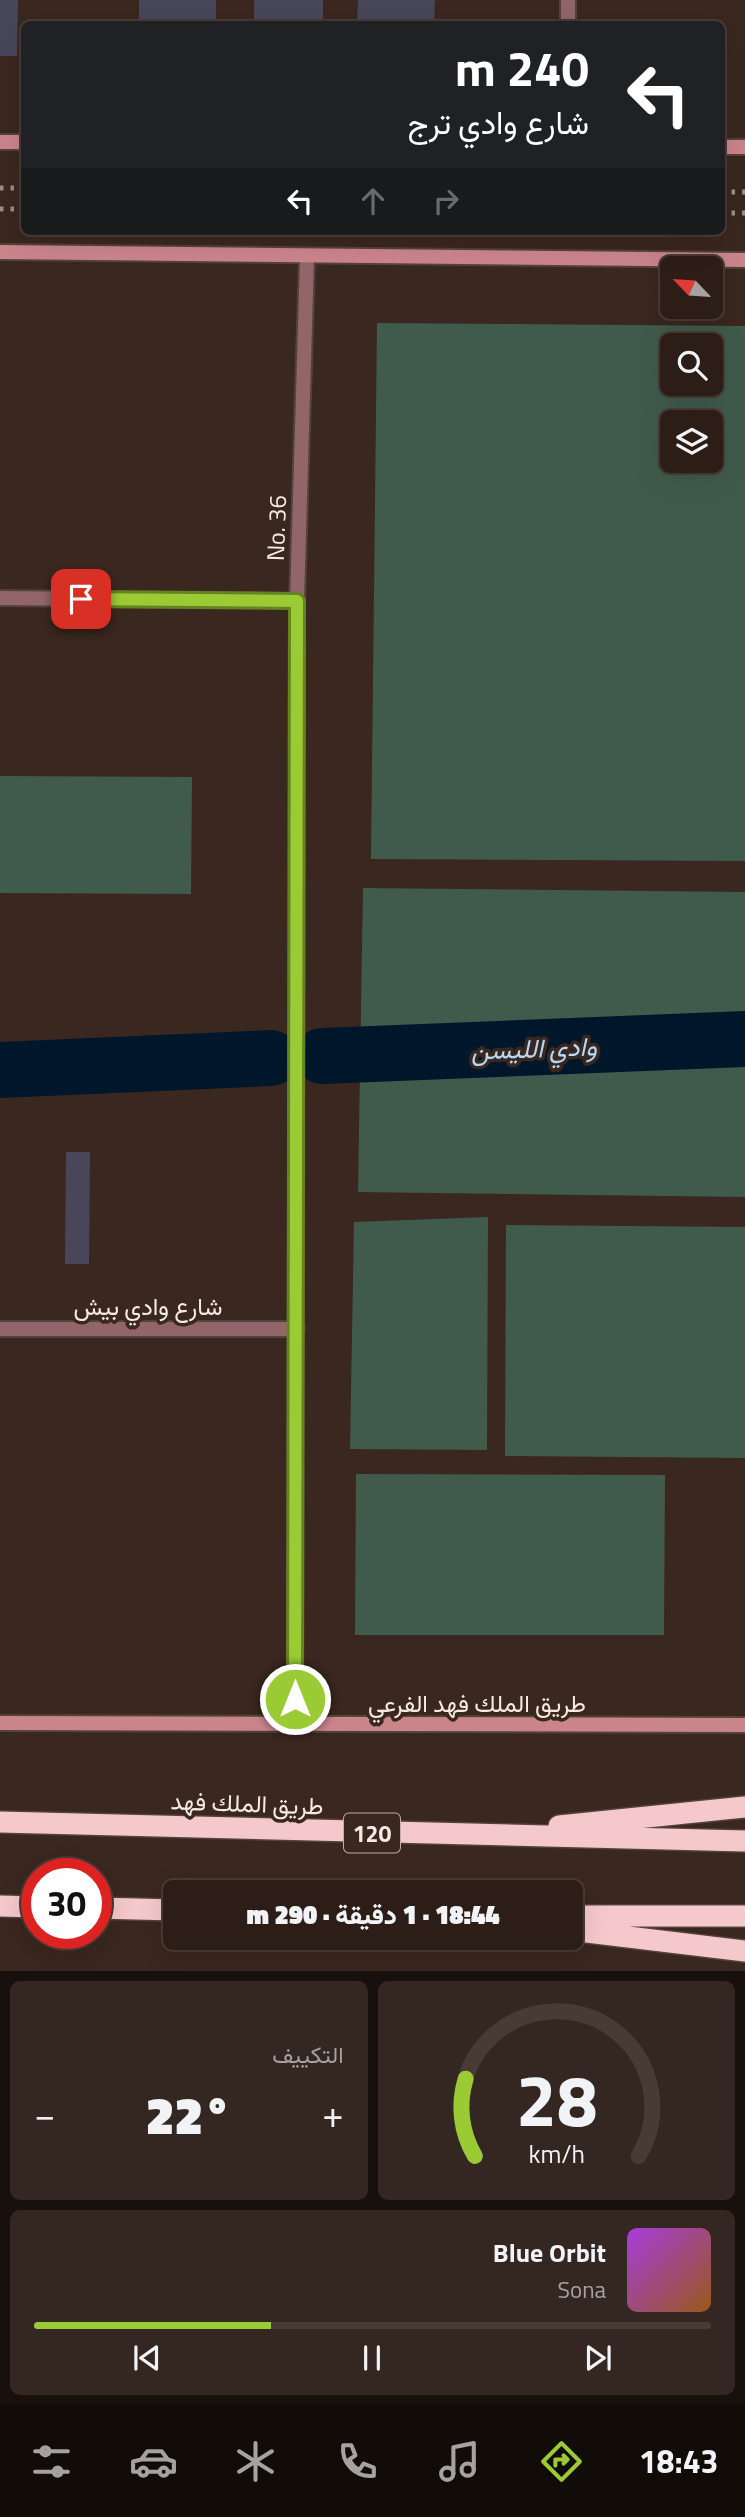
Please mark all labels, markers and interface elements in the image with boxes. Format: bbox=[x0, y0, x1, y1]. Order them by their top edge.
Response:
text: 240 m bbox=[455, 30, 589, 105]
icon: left bbox=[613, 49, 704, 140]
text: شارع وادي ترج bbox=[407, 98, 589, 146]
icon: left bbox=[281, 182, 319, 220]
icon: ahead bbox=[354, 182, 392, 220]
icon: right bbox=[427, 182, 465, 220]
north arrow bbox=[660, 256, 723, 318]
map controls bbox=[660, 256, 723, 473]
button: search bbox=[660, 333, 723, 396]
button: layers bbox=[660, 410, 723, 473]
street label: No. 36 bbox=[257, 494, 295, 562]
pin bbox=[51, 569, 111, 629]
icon: arrive bbox=[62, 580, 100, 618]
water label: وادي الليسن bbox=[470, 1026, 598, 1072]
street label: شارع وادي بيش bbox=[74, 1288, 222, 1326]
position arrow bbox=[258, 1662, 332, 1736]
street label: طريق الملك فهد الفرعي bbox=[368, 1685, 586, 1723]
street label: طريق الملك فهد bbox=[170, 1782, 324, 1824]
road number: 120 bbox=[344, 1814, 400, 1852]
speed limit sign: 30 bbox=[21, 1858, 112, 1949]
text: 18:44 · 1 دقيقة · 290 m bbox=[246, 1895, 500, 1934]
text: التكييف bbox=[272, 2037, 344, 2072]
text: 28 bbox=[515, 2045, 597, 2155]
text: 22° bbox=[146, 2075, 232, 2154]
text: − bbox=[34, 2085, 55, 2143]
text: + bbox=[322, 2085, 344, 2143]
text: km/h bbox=[528, 2135, 585, 2173]
text: Blue Orbit bbox=[493, 2233, 606, 2272]
text: Sona bbox=[558, 2272, 606, 2307]
icon: previous bbox=[128, 2339, 166, 2377]
icon: pause bbox=[353, 2339, 391, 2377]
icon: next bbox=[579, 2339, 617, 2377]
icon: filters bbox=[27, 2437, 76, 2486]
icon: car bbox=[129, 2437, 178, 2486]
icon: climate bbox=[231, 2437, 280, 2486]
icon: phone bbox=[333, 2437, 382, 2486]
icon: music bbox=[435, 2437, 484, 2486]
icon: directions bbox=[537, 2437, 586, 2486]
text: 18:43 bbox=[639, 2437, 719, 2485]

